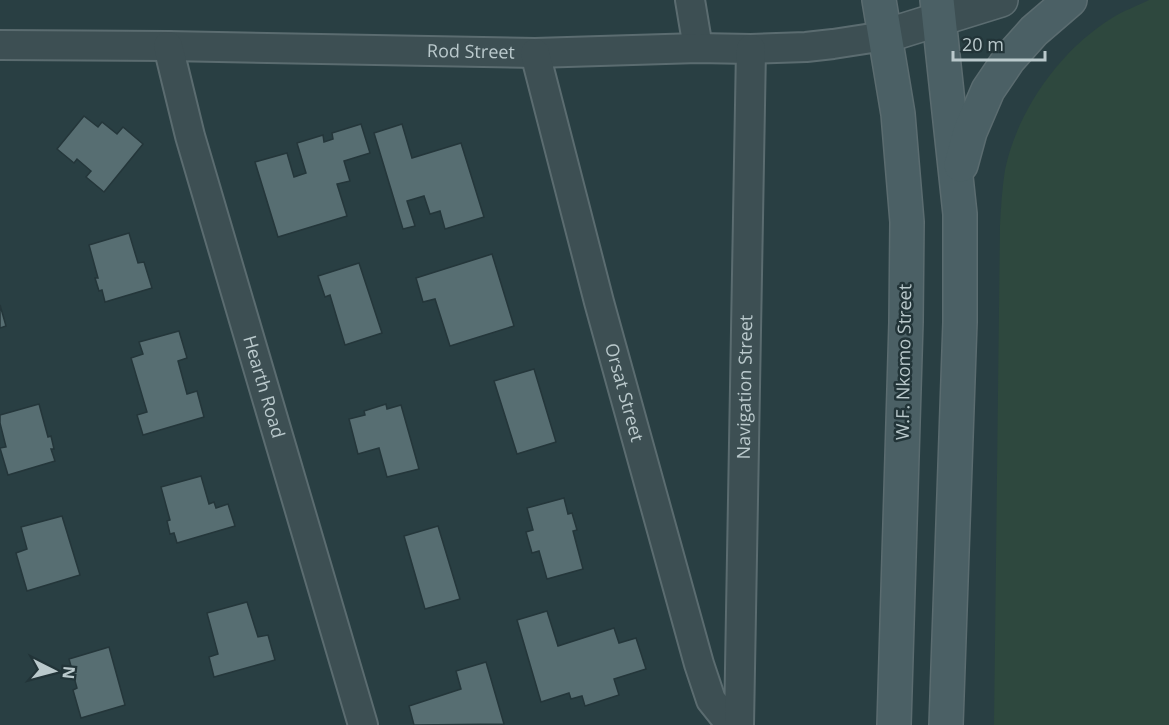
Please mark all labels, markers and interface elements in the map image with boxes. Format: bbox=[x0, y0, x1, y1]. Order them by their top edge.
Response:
scale bar bbox=[953, 24, 1044, 62]
text: 20 m bbox=[962, 32, 1004, 56]
street label: Rod Street bbox=[427, 38, 515, 64]
street label: W.F. Nkomo Street bbox=[890, 284, 916, 440]
street label: Navigation Street bbox=[731, 314, 757, 460]
street label: Hearth Road bbox=[238, 332, 291, 441]
street label: Orsat Street bbox=[600, 340, 650, 444]
north arrow bbox=[24, 641, 84, 701]
text: N bbox=[57, 665, 81, 680]

